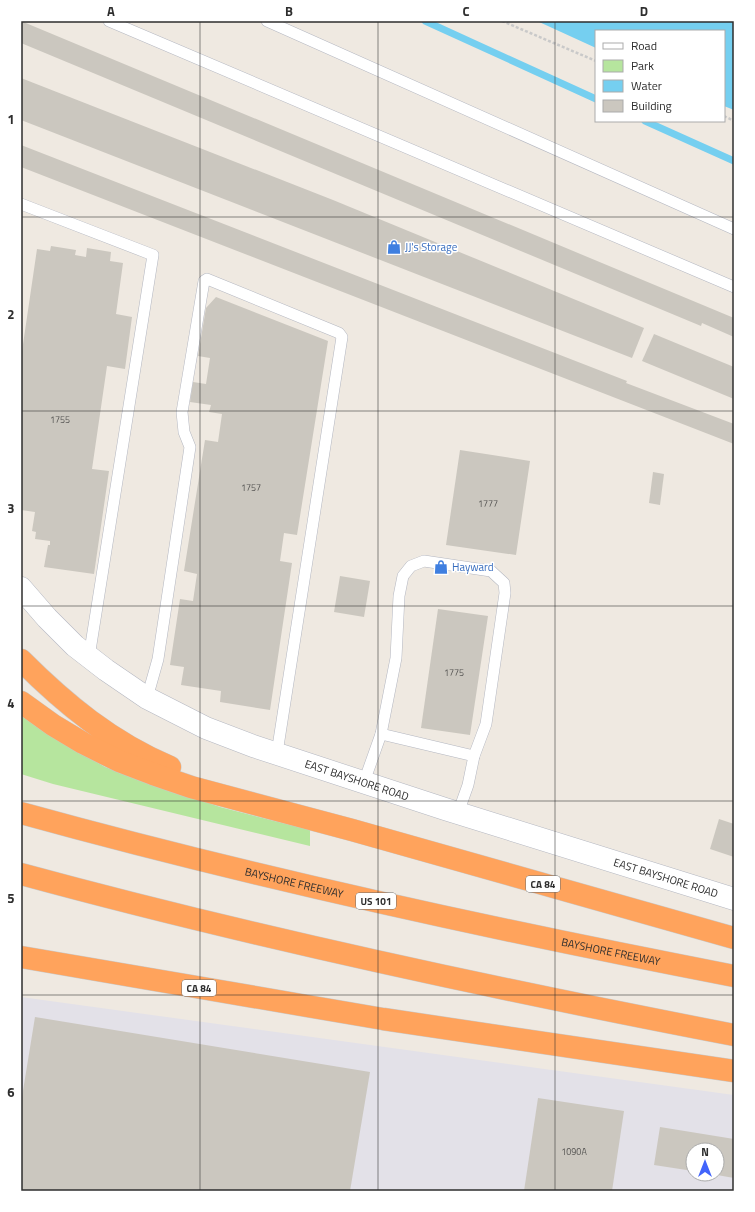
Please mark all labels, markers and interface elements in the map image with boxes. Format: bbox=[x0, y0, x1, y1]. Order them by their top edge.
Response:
text: A bbox=[107, 1, 115, 21]
text: B bbox=[285, 1, 293, 21]
text: C bbox=[462, 1, 470, 21]
text: D bbox=[640, 1, 648, 21]
legend bbox=[595, 30, 725, 122]
text: Road bbox=[631, 36, 657, 55]
text: Park bbox=[631, 56, 654, 75]
text: Water bbox=[631, 76, 662, 95]
text: Building bbox=[631, 96, 672, 115]
text: 1 bbox=[7, 109, 15, 129]
shop icon: JJ's Storage bbox=[386, 239, 402, 255]
place label: JJ's Storage bbox=[405, 239, 458, 255]
text: 2 bbox=[7, 304, 15, 324]
house number: 1755 bbox=[50, 413, 70, 426]
house number: 1757 bbox=[241, 481, 261, 494]
house number: 1777 bbox=[478, 497, 498, 510]
text: 3 bbox=[7, 498, 15, 518]
shop icon: Hayward bbox=[433, 559, 449, 575]
place label: Hayward bbox=[452, 559, 494, 575]
house number: 1775 bbox=[444, 666, 464, 679]
text: 4 bbox=[7, 693, 15, 713]
street label: EAST BAYSHORE ROAD bbox=[303, 756, 411, 805]
street label: EAST BAYSHORE ROAD bbox=[611, 854, 720, 902]
street label: BAYSHORE FREEWAY bbox=[243, 863, 345, 902]
road number: CA 84 bbox=[526, 876, 560, 892]
text: 5 bbox=[7, 888, 15, 908]
road number: US 101 bbox=[356, 893, 396, 909]
street label: BAYSHORE FREEWAY bbox=[560, 934, 662, 969]
road number: CA 84 bbox=[182, 980, 216, 996]
text: 6 bbox=[7, 1082, 15, 1102]
north arrow bbox=[685, 1142, 725, 1182]
text: N bbox=[701, 1144, 709, 1160]
house number: 1090A bbox=[561, 1145, 587, 1158]

